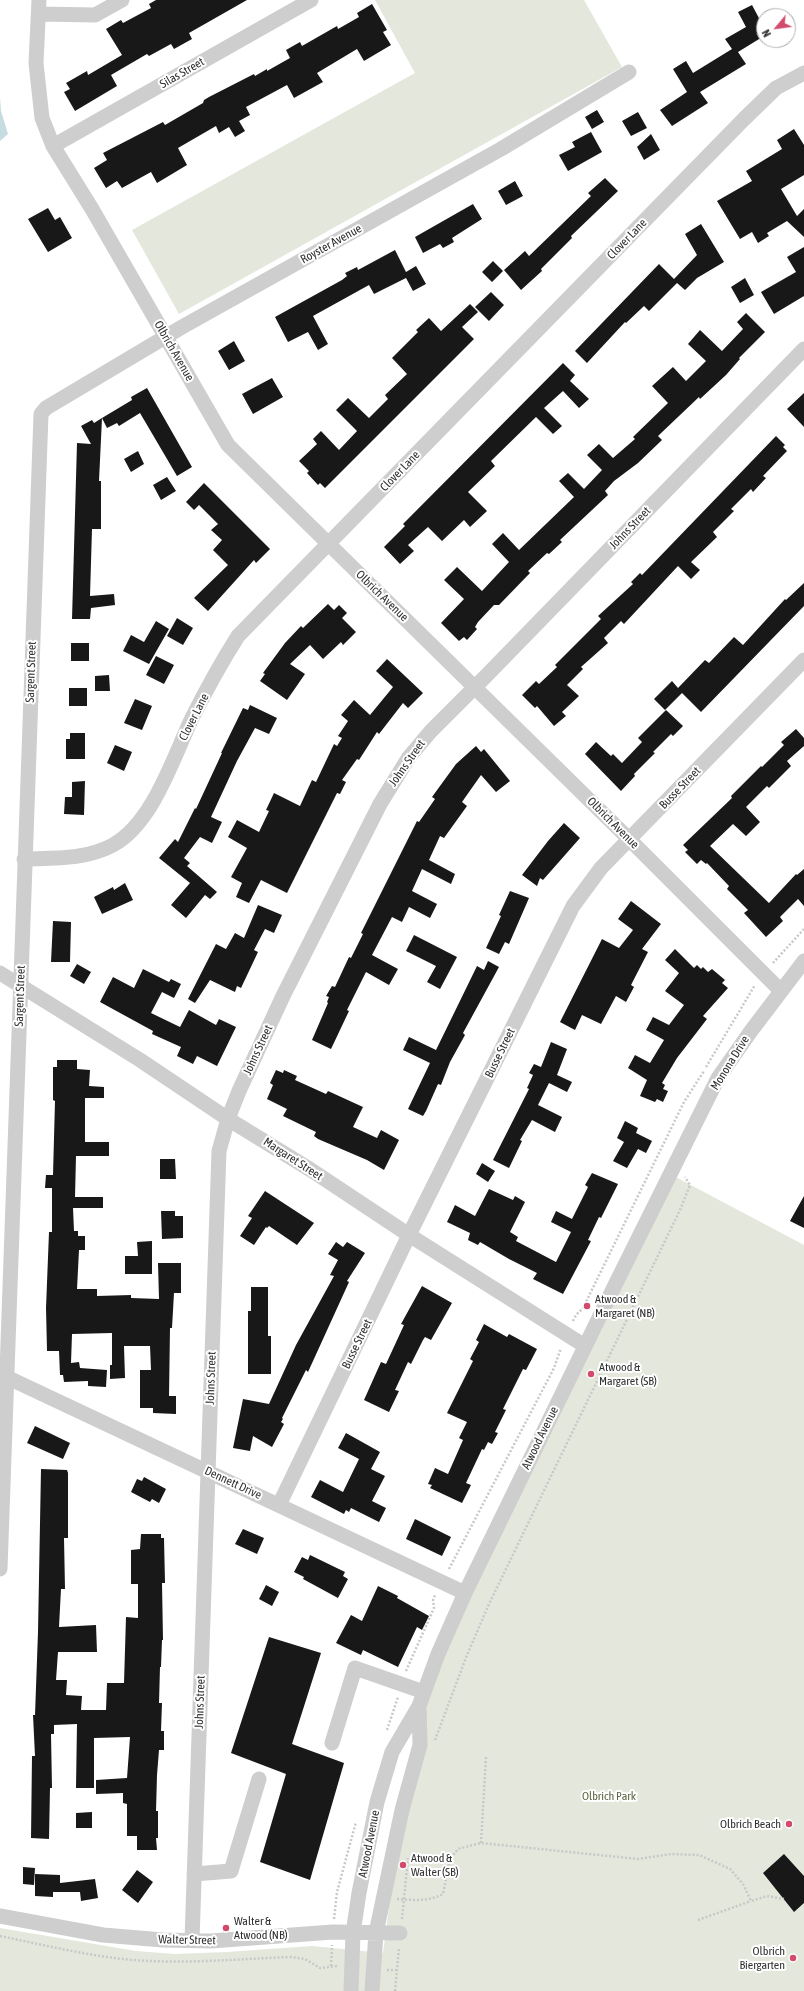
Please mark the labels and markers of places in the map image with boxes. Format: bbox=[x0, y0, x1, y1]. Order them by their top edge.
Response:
place label: Atwood & Margaret (NB) bbox=[595, 1292, 655, 1320]
marker: Atwood & Margaret (NB) bbox=[582, 1301, 592, 1311]
place label: Atwood & Margaret (SB) bbox=[599, 1360, 657, 1388]
marker: Atwood & Margaret (SB) bbox=[586, 1369, 596, 1379]
place label: Olbrich Beach bbox=[720, 1817, 781, 1831]
marker: Olbrich Beach bbox=[784, 1819, 794, 1829]
place label: Atwood & Walter (SB) bbox=[411, 1851, 459, 1879]
marker: Atwood & Walter (SB) bbox=[398, 1860, 408, 1870]
place label: Walter & Atwood (NB) bbox=[234, 1914, 288, 1942]
marker: Walter & Atwood (NB) bbox=[221, 1923, 231, 1933]
place label: Olbrich Biergarten bbox=[739, 1944, 785, 1972]
marker: Olbrich Biergarten bbox=[788, 1953, 798, 1963]

